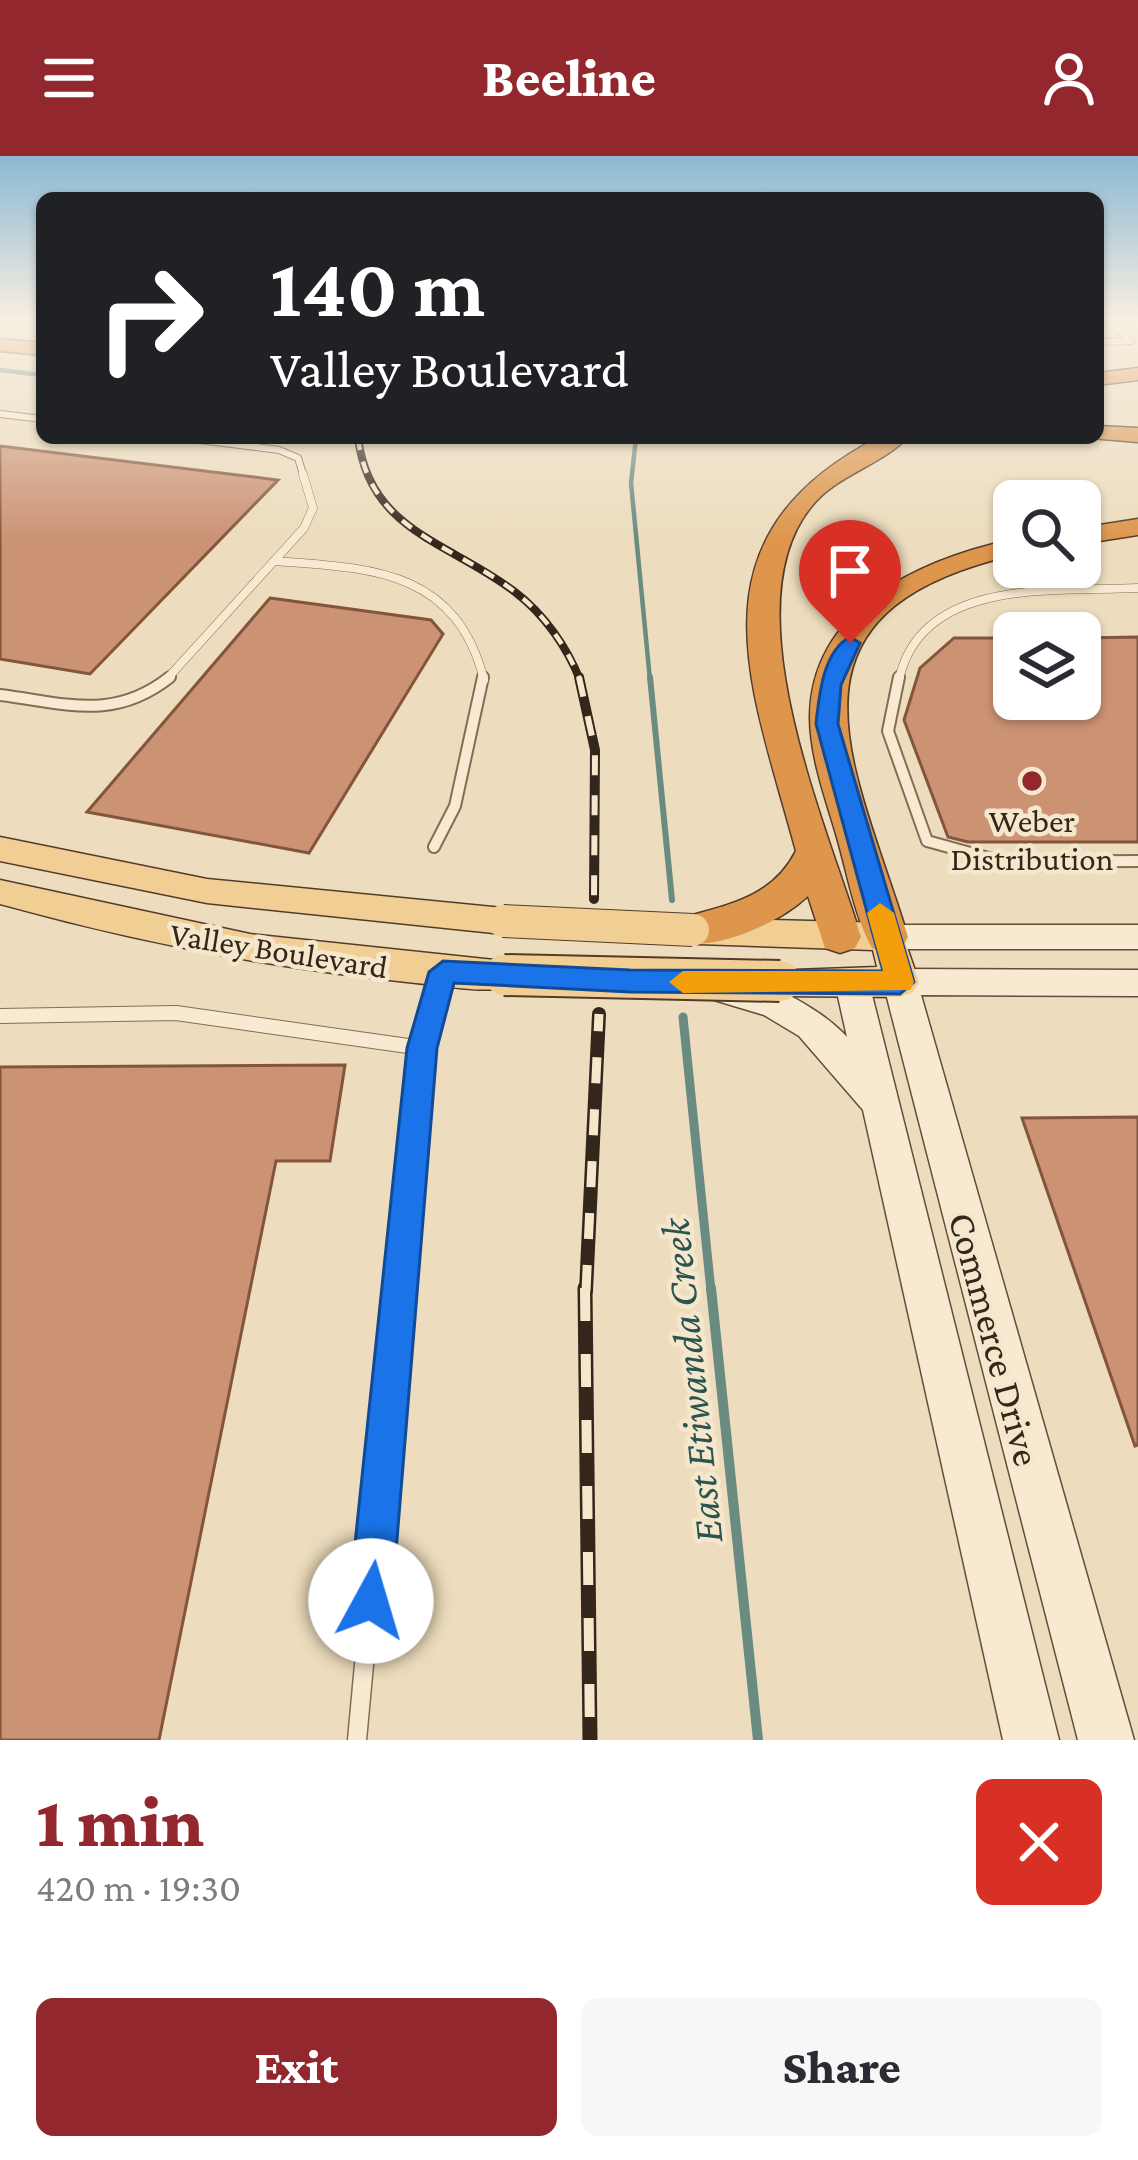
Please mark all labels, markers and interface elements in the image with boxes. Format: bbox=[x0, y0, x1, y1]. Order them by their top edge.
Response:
icon: menu bbox=[36, 45, 102, 111]
icon: person bbox=[1036, 45, 1102, 111]
text: Beeline bbox=[482, 48, 656, 108]
icon: right bbox=[72, 240, 228, 396]
text: 140 m bbox=[270, 241, 485, 334]
text: Valley Boulevard bbox=[270, 339, 629, 399]
map controls bbox=[993, 480, 1101, 720]
button: search bbox=[993, 480, 1101, 588]
pin bbox=[799, 520, 901, 643]
icon: arrive bbox=[817, 538, 883, 604]
button: layers bbox=[993, 612, 1101, 720]
marker: Weber Distribution bbox=[1019, 768, 1045, 794]
place label: Weber Distribution bbox=[951, 802, 1113, 877]
street label: Valley Boulevard bbox=[168, 915, 390, 985]
street label: Commerce Drive bbox=[941, 1208, 1049, 1470]
water label: East Etiwanda Creek bbox=[650, 1215, 731, 1545]
position arrow bbox=[308, 1538, 434, 1664]
button: close bbox=[976, 1779, 1102, 1905]
text: 1 min bbox=[36, 1781, 204, 1861]
text: 420 m · 19:30 bbox=[36, 1866, 241, 1909]
button: Exit bbox=[36, 1998, 557, 2136]
button: Share bbox=[581, 1998, 1102, 2136]

